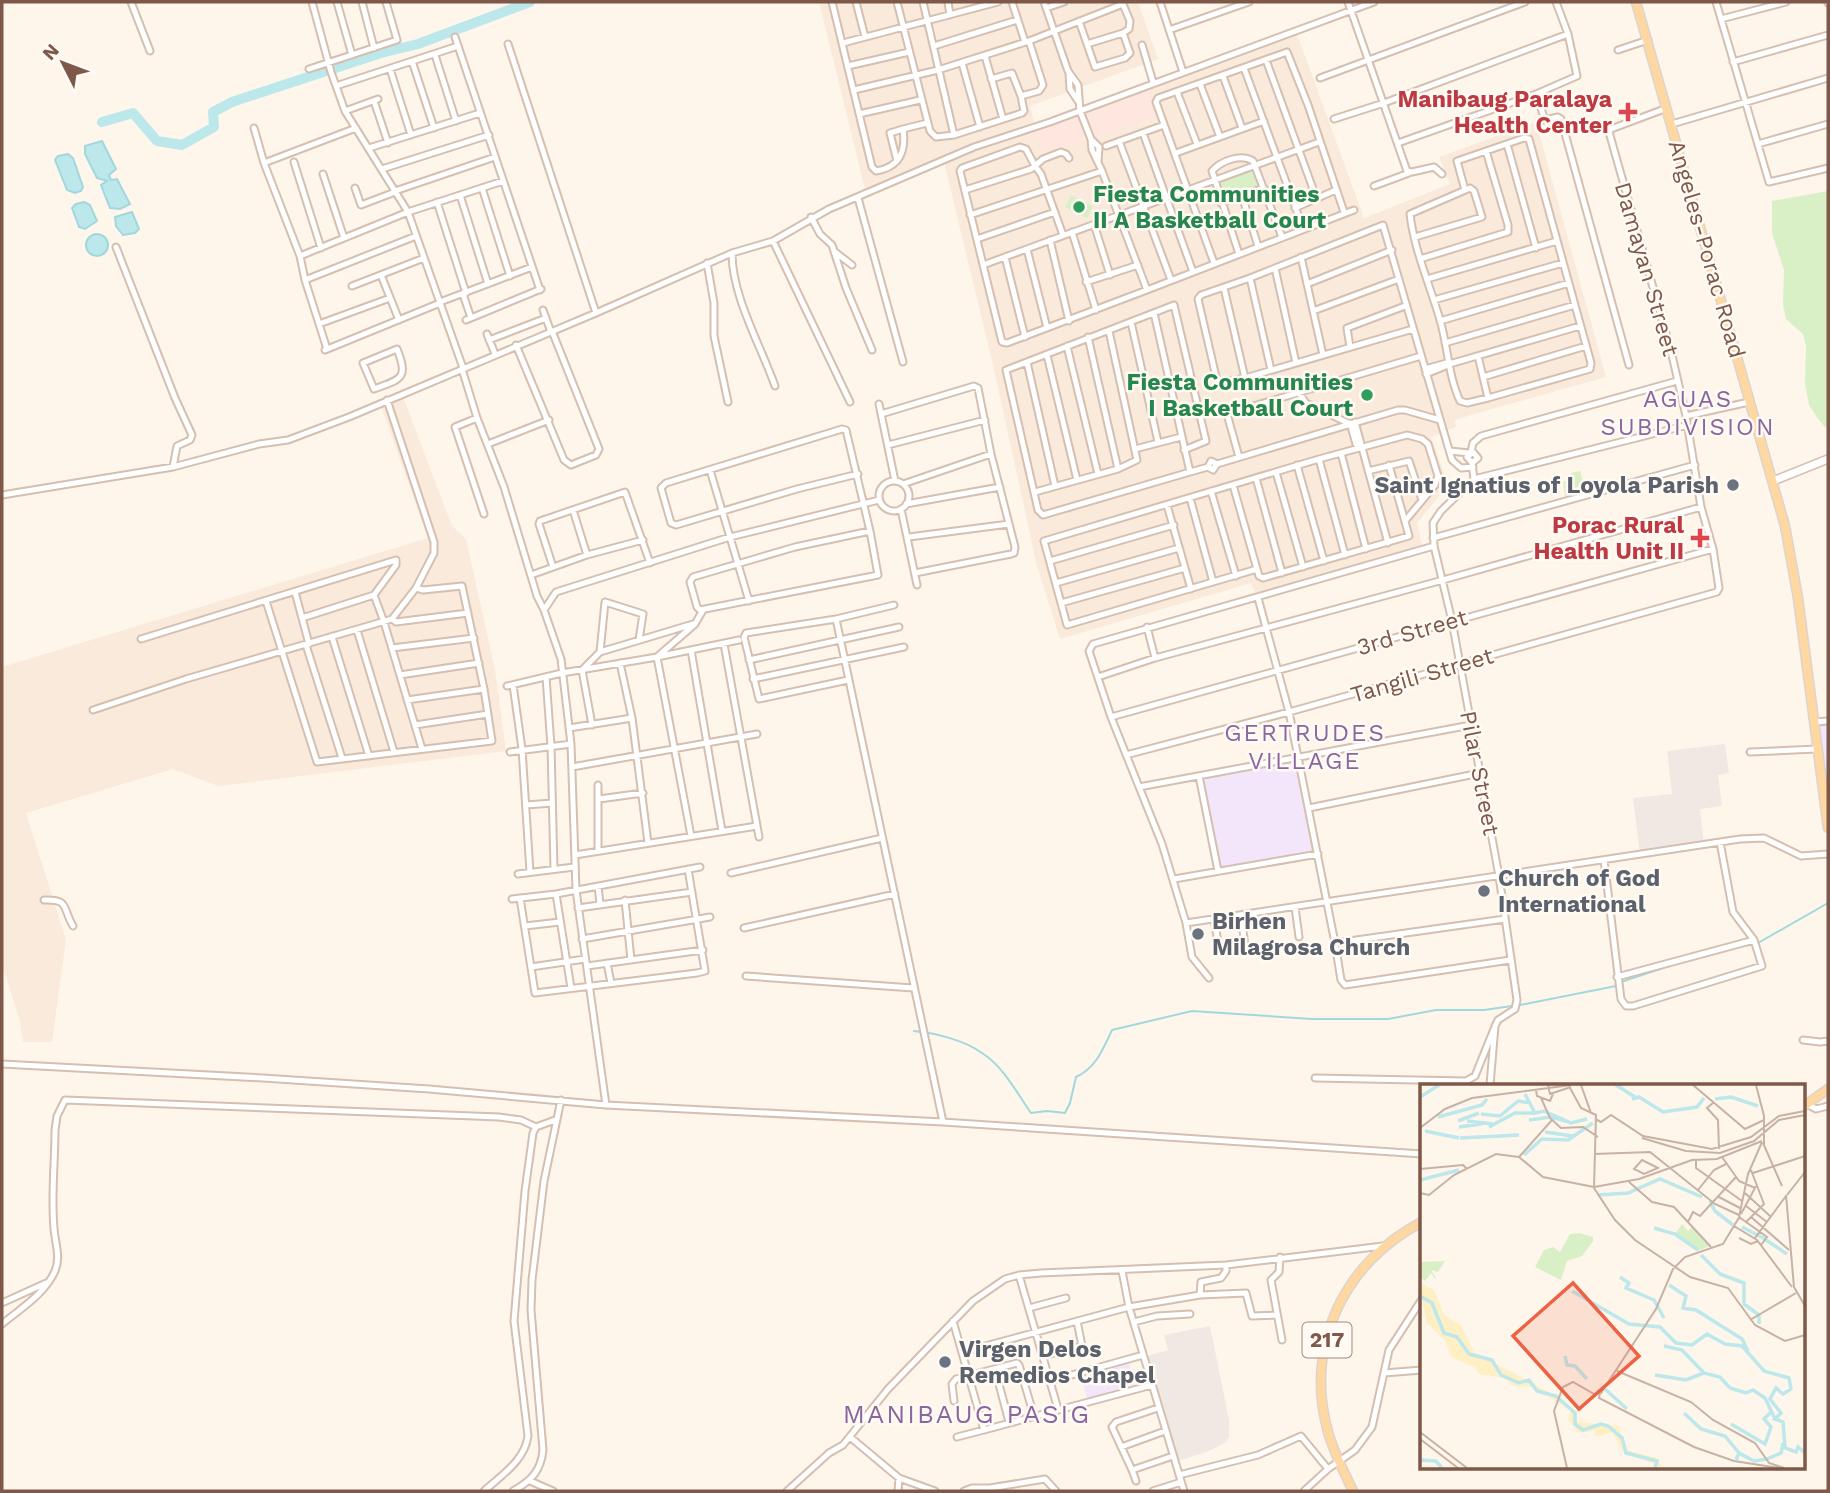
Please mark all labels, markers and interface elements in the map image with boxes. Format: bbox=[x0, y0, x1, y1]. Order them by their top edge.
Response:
north arrow bbox=[28, 28, 98, 98]
text: N bbox=[37, 39, 64, 65]
place label: Manibaug Paralaya Health Center bbox=[1397, 86, 1613, 139]
marker: Manibaug Paralaya Health Center bbox=[1618, 102, 1638, 122]
street label: Angeles-Porac Road bbox=[1662, 137, 1751, 361]
street label: Damayan Street bbox=[1609, 179, 1684, 360]
place label: Fiesta Communities II A Basketball Court bbox=[1093, 181, 1326, 234]
marker: Fiesta Communities II A Basketball Court bbox=[1071, 199, 1087, 215]
place label: Fiesta Communities I Basketball Court bbox=[1126, 369, 1353, 422]
district label: AGUAS SUBDIVISION bbox=[1600, 385, 1776, 441]
marker: Fiesta Communities I Basketball Court bbox=[1359, 387, 1375, 403]
place label: Saint Ignatius of Loyola Parish bbox=[1374, 472, 1719, 499]
marker: Saint Ignatius of Loyola Parish bbox=[1725, 477, 1741, 493]
place label: Porac Rural Health Unit II bbox=[1534, 512, 1684, 565]
marker: Porac Rural Health Unit II bbox=[1690, 528, 1710, 548]
street label: 3rd Street bbox=[1354, 604, 1471, 661]
street label: Tangili Street bbox=[1348, 642, 1497, 709]
street label: Pilar Street bbox=[1454, 709, 1505, 838]
district label: GERTRUDES VILLAGE bbox=[1224, 719, 1386, 775]
place label: Church of God International bbox=[1498, 865, 1660, 918]
marker: Church of God International bbox=[1476, 883, 1492, 899]
place label: Birhen Milagrosa Church bbox=[1212, 908, 1410, 961]
marker: Birhen Milagrosa Church bbox=[1190, 926, 1206, 942]
inset map bbox=[1420, 1084, 1806, 1468]
road number: 217 bbox=[1302, 1322, 1352, 1358]
place label: Virgen Delos Remedios Chapel bbox=[959, 1336, 1156, 1389]
marker: Virgen Delos Remedios Chapel bbox=[937, 1354, 953, 1370]
district label: MANIBAUG PASIG bbox=[843, 1399, 1091, 1429]

